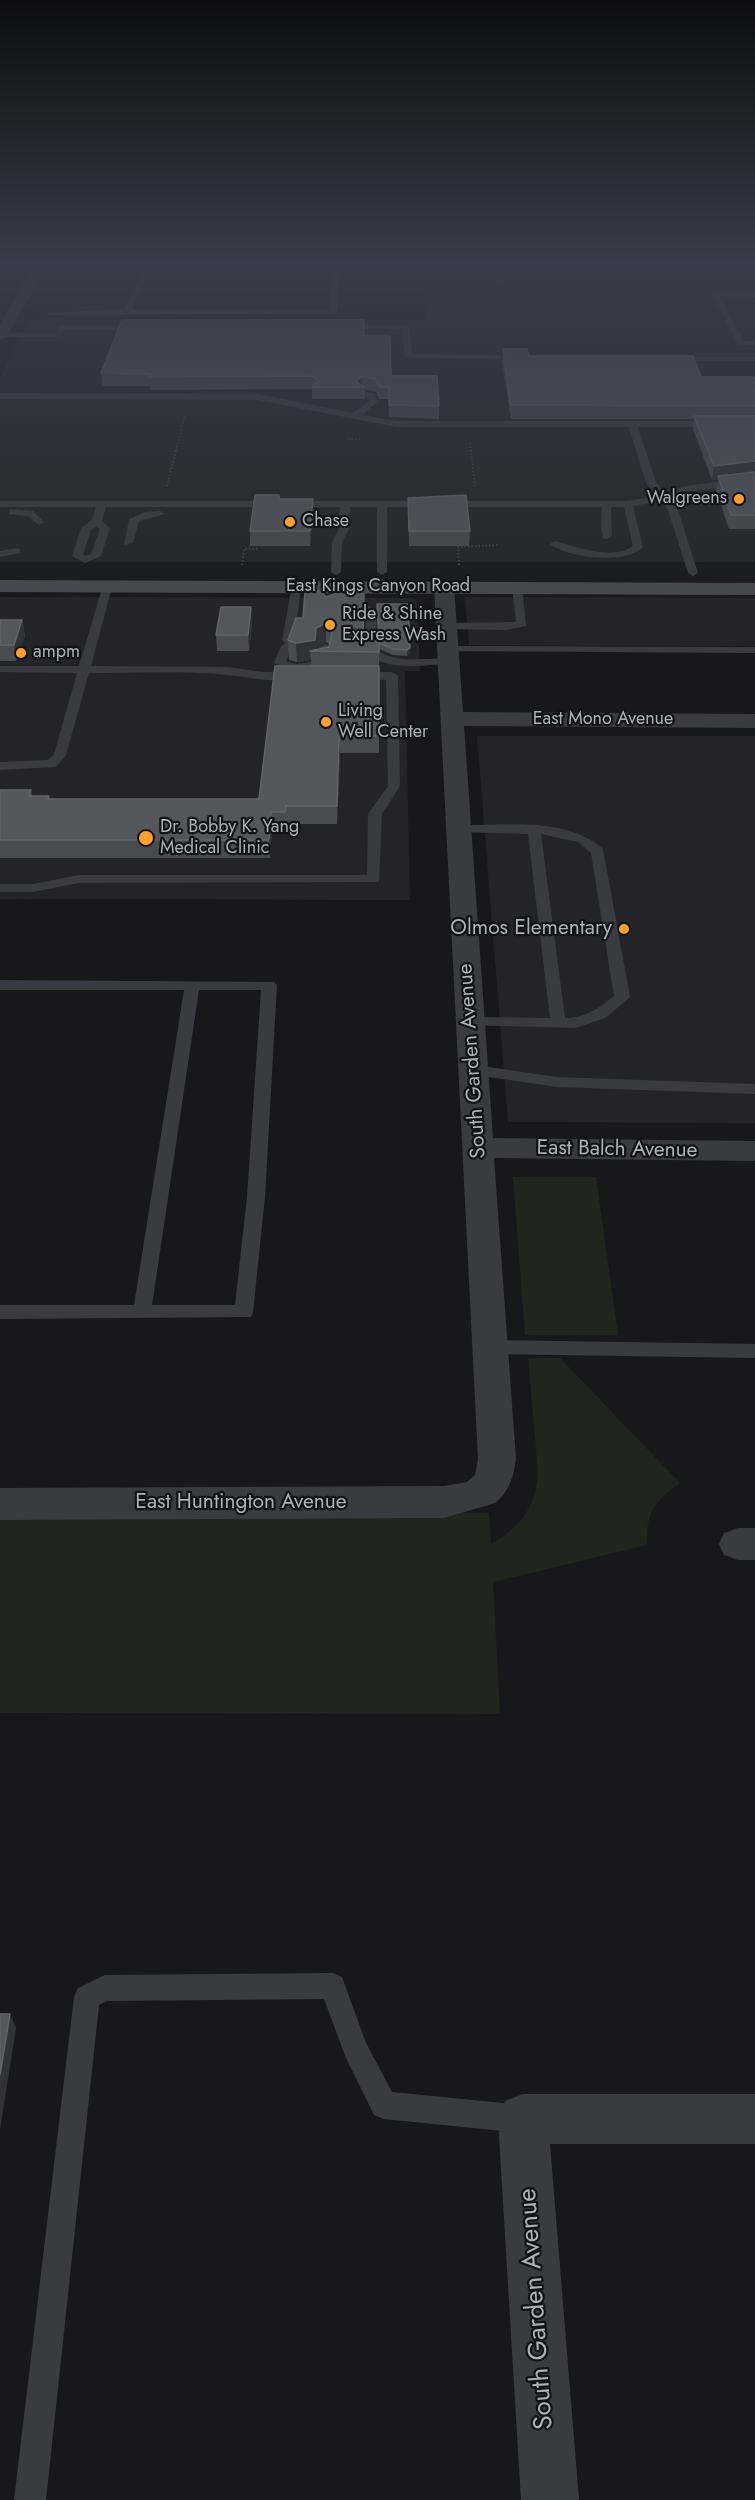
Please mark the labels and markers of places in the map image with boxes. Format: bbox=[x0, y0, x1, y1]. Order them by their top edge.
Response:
place label: Walgreens bbox=[647, 488, 727, 510]
marker: Walgreens bbox=[732, 492, 746, 506]
place label: Chase bbox=[302, 511, 349, 533]
marker: Chase bbox=[283, 515, 297, 529]
place label: Ride & Shine Express Wash bbox=[342, 604, 446, 646]
marker: Ride & Shine Express Wash bbox=[323, 618, 337, 632]
place label: ampm bbox=[33, 642, 80, 664]
marker: ampm bbox=[14, 646, 28, 660]
place label: Living Well Center bbox=[338, 701, 428, 744]
marker: Living Well Center bbox=[319, 715, 333, 729]
place label: Dr. Bobby K. Yang Medical Clinic bbox=[160, 817, 299, 860]
marker: Dr. Bobby K. Yang Medical Clinic bbox=[137, 829, 155, 847]
place label: Olmos Elementary bbox=[450, 916, 612, 942]
marker: Olmos Elementary bbox=[617, 922, 631, 936]

